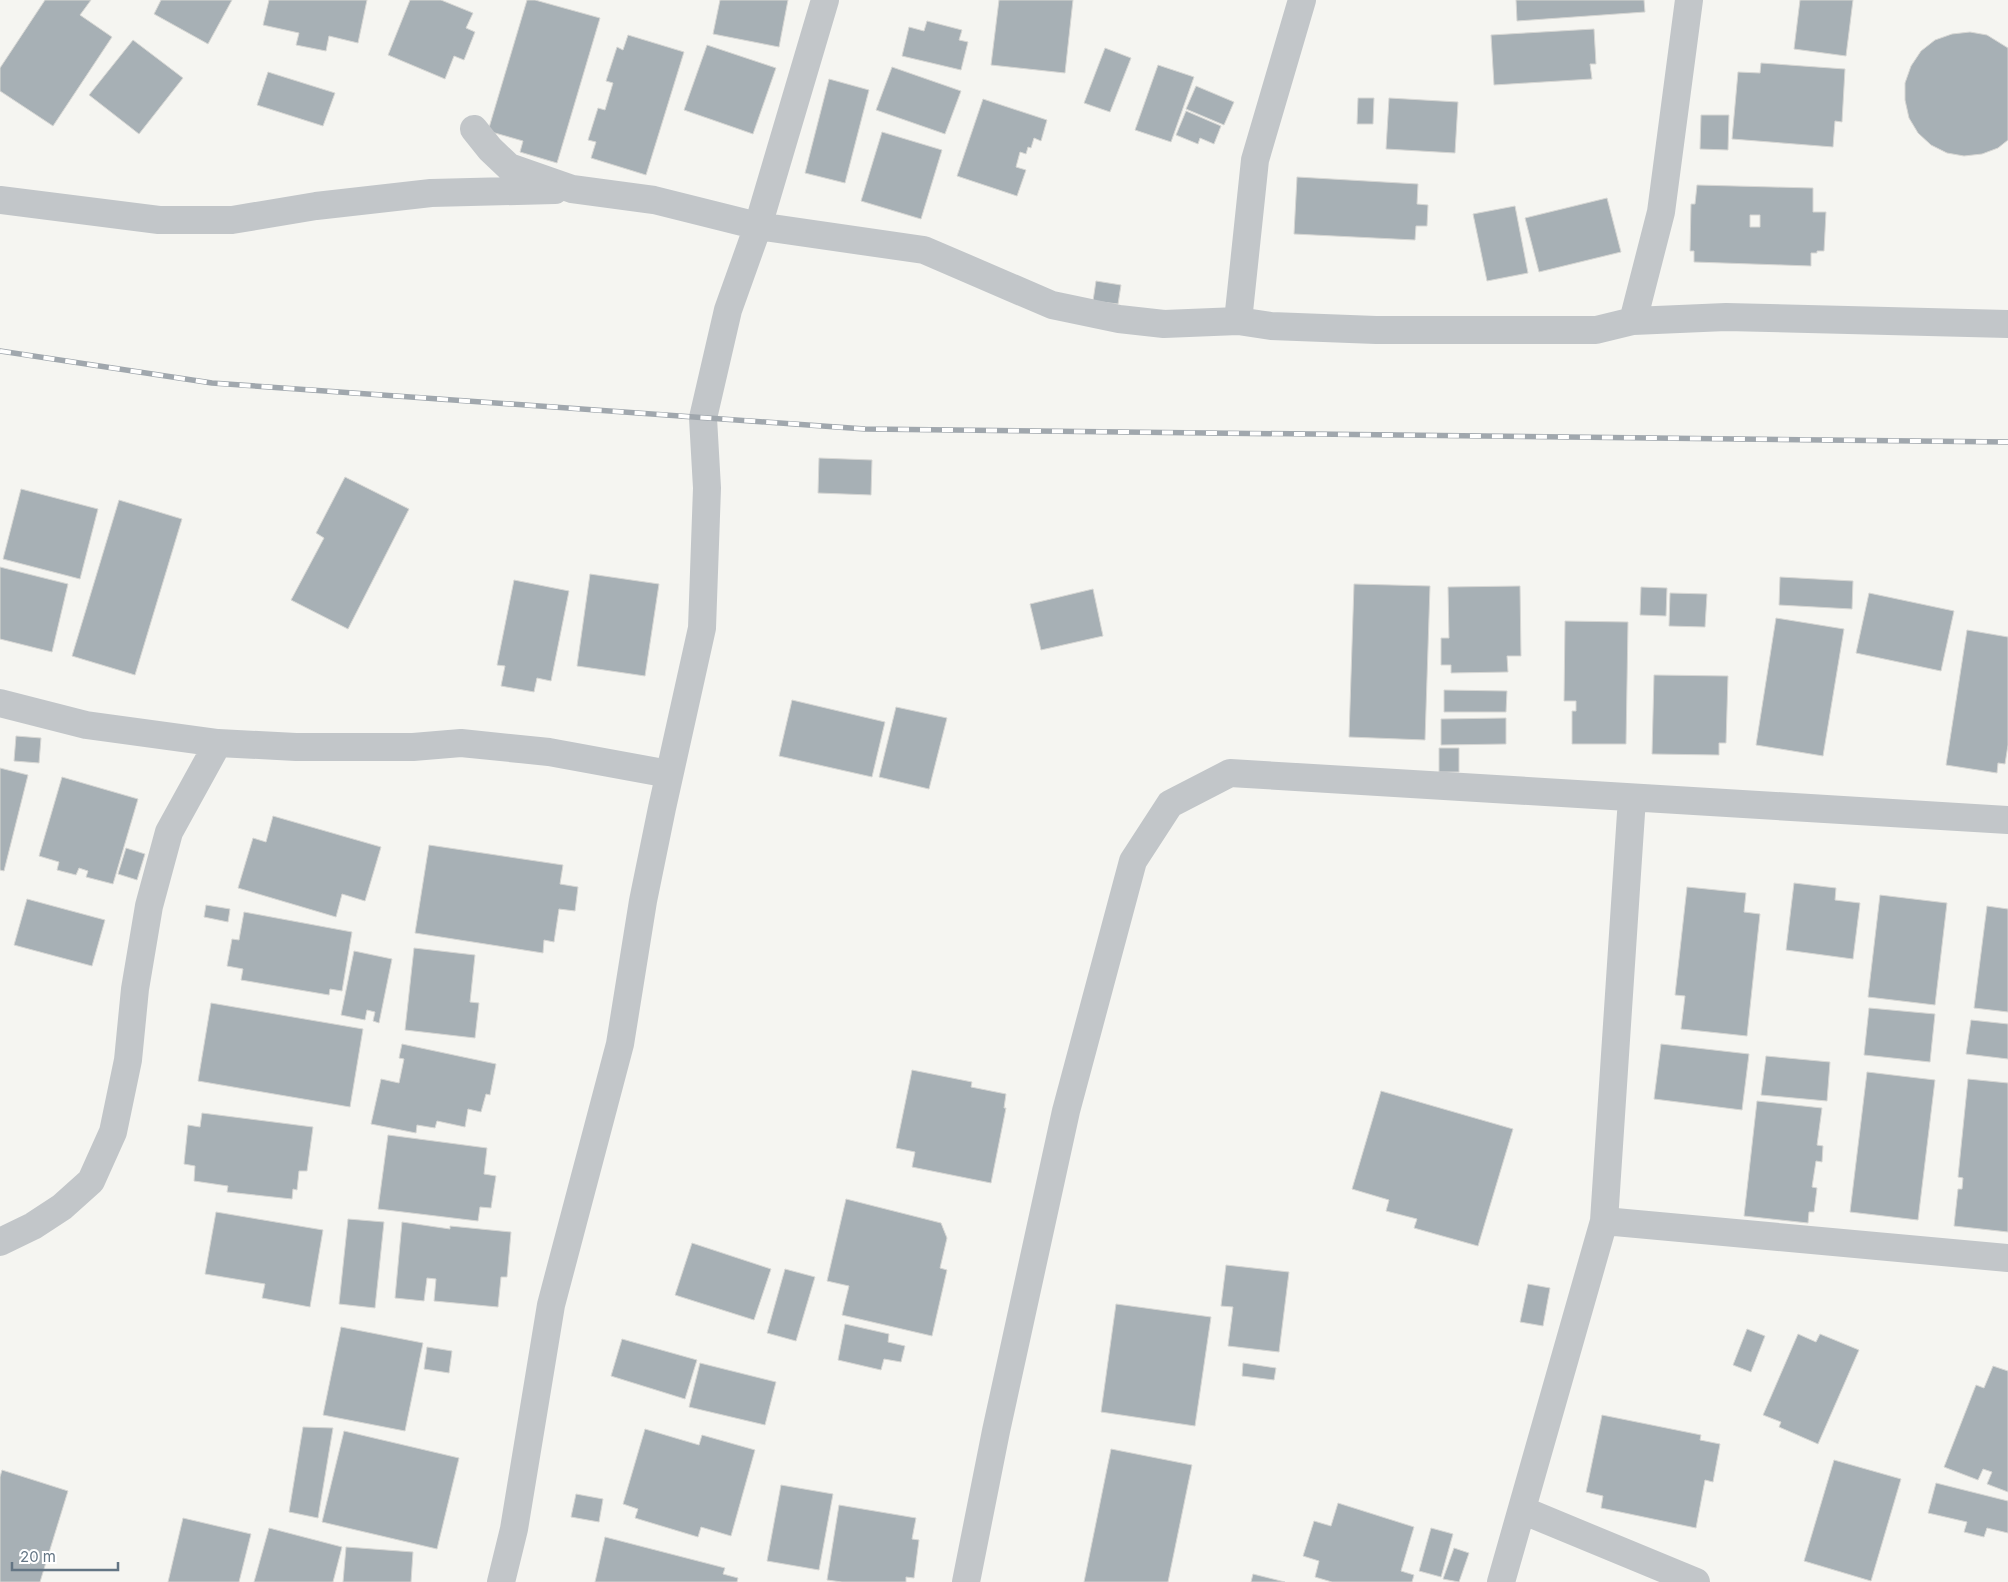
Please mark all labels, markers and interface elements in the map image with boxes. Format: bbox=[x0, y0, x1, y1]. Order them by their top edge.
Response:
scale bar bbox=[12, 1540, 119, 1572]
text: 20 m bbox=[20, 1547, 56, 1566]

